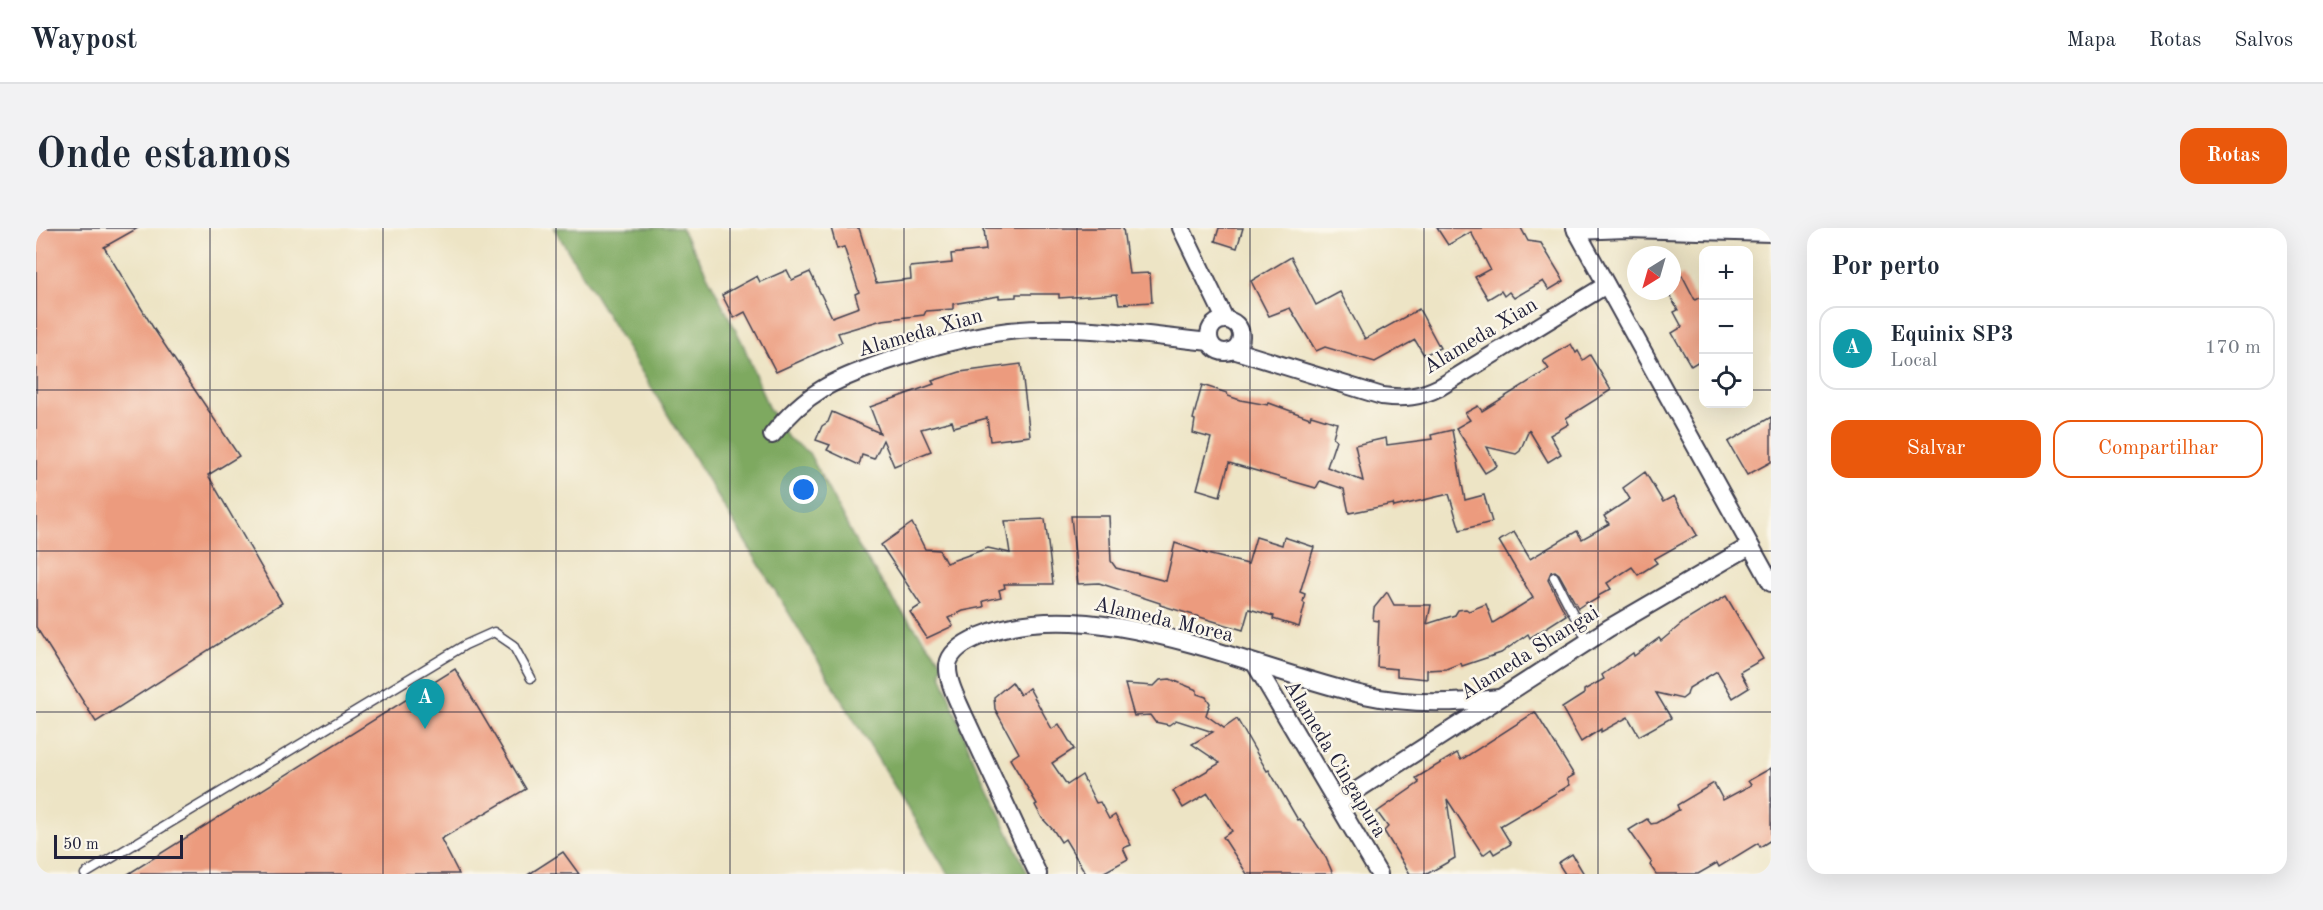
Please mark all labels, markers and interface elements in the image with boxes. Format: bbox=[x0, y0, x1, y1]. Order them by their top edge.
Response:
text: Waypost bbox=[30, 27, 137, 55]
text: Mapa bbox=[2067, 30, 2116, 51]
text: Rotas bbox=[2149, 30, 2201, 51]
text: Salvos bbox=[2234, 30, 2293, 51]
button: Rotas bbox=[2180, 128, 2287, 184]
text: Onde estamos bbox=[36, 135, 291, 177]
north arrow bbox=[1627, 246, 1681, 300]
map controls bbox=[1699, 246, 1753, 408]
button: + bbox=[1699, 246, 1753, 300]
text: Por perto bbox=[1831, 254, 1940, 280]
street label: Alameda Xian bbox=[1420, 294, 1541, 378]
button: − bbox=[1699, 300, 1753, 354]
street label: Alameda Xian bbox=[856, 306, 985, 361]
text: Equinix SP3 bbox=[1890, 324, 2014, 346]
text: A bbox=[1845, 338, 1860, 358]
text: 170 m bbox=[2205, 338, 2261, 358]
text: Local bbox=[1890, 351, 1937, 371]
button: locate bbox=[1699, 354, 1753, 408]
button: Salvar bbox=[1831, 420, 2041, 478]
button: Compartilhar bbox=[2053, 420, 2263, 478]
your location bbox=[789, 475, 818, 504]
street label: Alameda Morea bbox=[1092, 594, 1235, 647]
street label: Alameda Shangai bbox=[1457, 602, 1603, 704]
street label: Alameda Cingapura bbox=[1279, 676, 1390, 841]
pin: A bbox=[406, 680, 444, 729]
scale bar bbox=[54, 832, 183, 860]
text: 50 m bbox=[63, 837, 99, 853]

